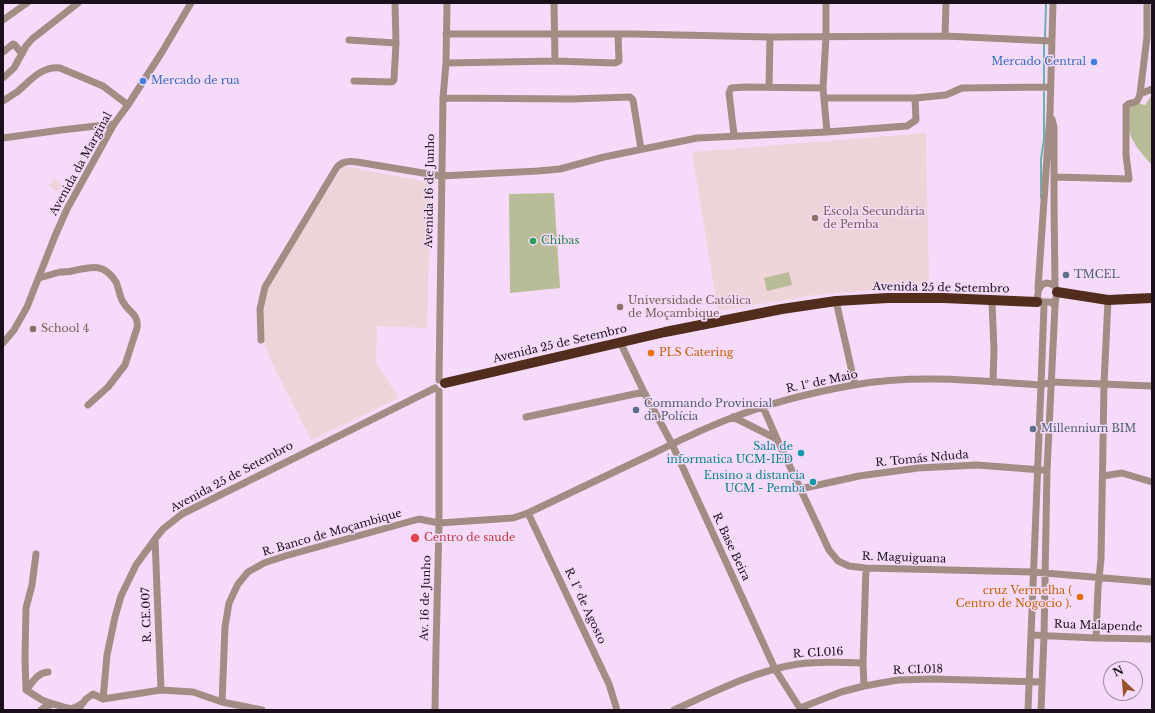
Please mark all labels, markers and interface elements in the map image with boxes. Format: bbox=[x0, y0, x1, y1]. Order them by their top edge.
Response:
place label: Mercado Central bbox=[991, 55, 1086, 69]
marker: Mercado Central bbox=[1089, 57, 1099, 67]
place label: Mercado de rua bbox=[151, 74, 240, 88]
marker: Mercado de rua bbox=[138, 76, 148, 86]
street label: Avenida da Marginal bbox=[47, 110, 115, 218]
street label: Avenida 16 de Junho bbox=[422, 134, 438, 248]
place label: Escola Secundária de Pemba bbox=[823, 205, 925, 231]
marker: Escola Secundária de Pemba bbox=[810, 213, 820, 223]
place label: Chibas bbox=[541, 234, 579, 248]
marker: Chibas bbox=[528, 236, 538, 246]
place label: TMCEL bbox=[1074, 268, 1120, 282]
marker: TMCEL bbox=[1061, 270, 1071, 280]
street label: Avenida 25 de Setembro bbox=[872, 280, 1010, 296]
place label: Universidade Católica de Moçambique bbox=[628, 294, 751, 320]
marker: Universidade Católica de Moçambique bbox=[615, 302, 625, 312]
place label: School 4 bbox=[41, 322, 89, 336]
street label: Avenida 25 de Setembro bbox=[492, 322, 628, 366]
marker: School 4 bbox=[28, 324, 38, 334]
place label: PLS Catering bbox=[659, 346, 733, 360]
marker: PLS Catering bbox=[646, 348, 656, 358]
street label: R. 1º de Maio bbox=[785, 368, 859, 396]
place label: Commando Provincial da Polícia bbox=[644, 397, 772, 423]
marker: Commando Provincial da Polícia bbox=[631, 405, 641, 415]
place label: Millennium BIM bbox=[1041, 422, 1136, 436]
marker: Millennium BIM bbox=[1028, 424, 1038, 434]
street label: Avenida 25 de Setembro bbox=[168, 439, 296, 515]
place label: Sala de informatica UCM-IED bbox=[667, 440, 793, 466]
marker: Sala de informatica UCM-IED bbox=[796, 448, 806, 458]
street label: R. Tomás Nduda bbox=[875, 448, 969, 470]
place label: Ensino a distancia UCM - Pemba bbox=[704, 469, 805, 495]
marker: Ensino a distancia UCM - Pemba bbox=[808, 477, 818, 487]
street label: R. Banco de Moçambique bbox=[261, 507, 403, 559]
street label: R. Base Beira bbox=[709, 511, 753, 583]
place label: Centro de saude bbox=[424, 531, 515, 545]
marker: Centro de saude bbox=[409, 532, 421, 544]
street label: R. Maguiguana bbox=[862, 550, 946, 566]
street label: Av. 16 de Junho bbox=[418, 555, 434, 641]
street label: R. 1º de Agosto bbox=[562, 566, 608, 646]
place label: cruz Vermelha ( Centro de Nogocio ). bbox=[956, 584, 1072, 610]
street label: R. CE.007 bbox=[139, 587, 155, 643]
marker: cruz Vermelha ( Centro de Nogocio ). bbox=[1075, 592, 1085, 602]
street label: Rua Malapende bbox=[1054, 618, 1142, 634]
street label: R. CI.016 bbox=[792, 645, 844, 661]
north arrow bbox=[1103, 661, 1143, 701]
street label: R. CI.018 bbox=[893, 663, 943, 677]
text: N bbox=[1110, 663, 1126, 680]

